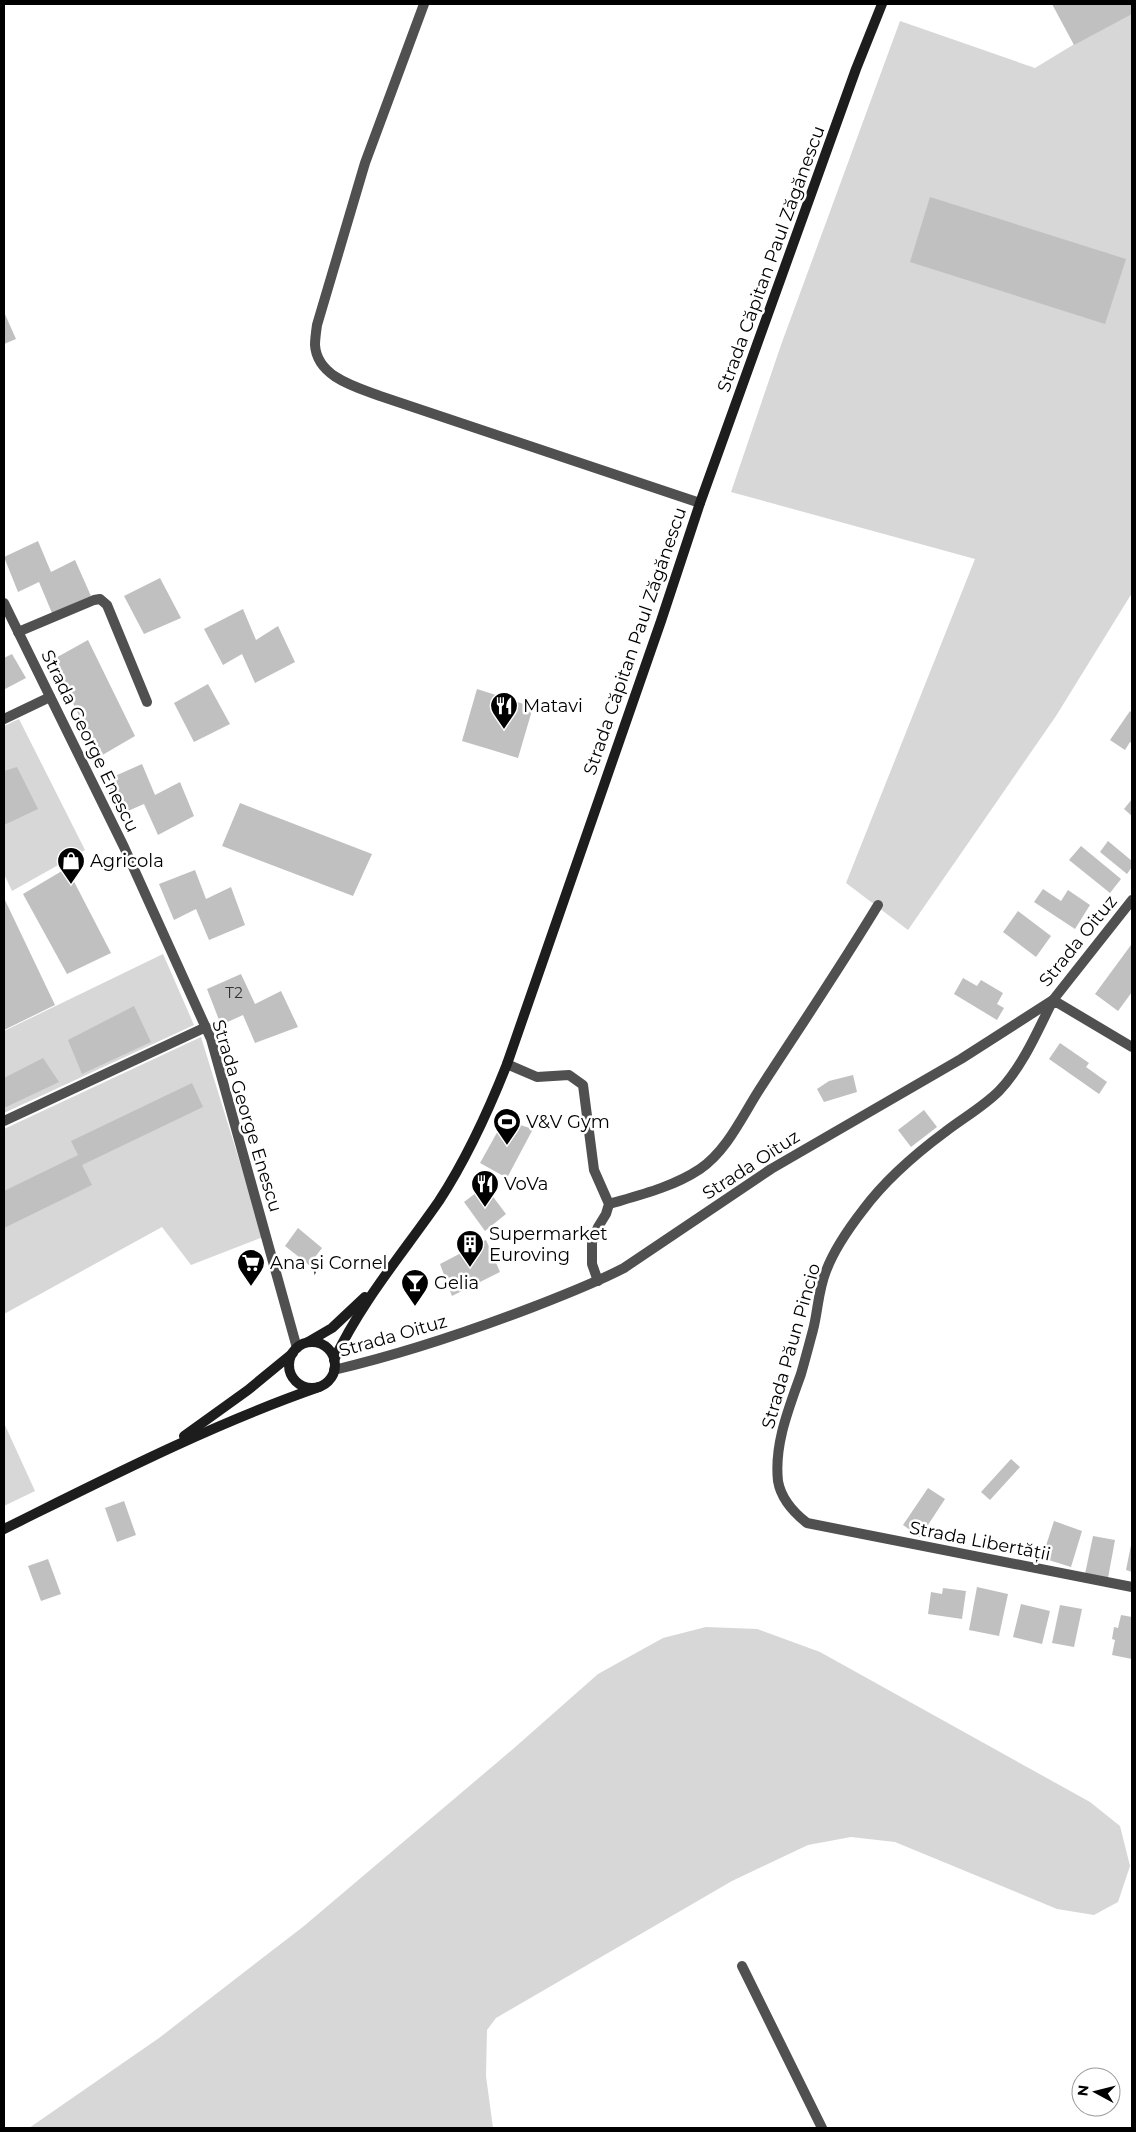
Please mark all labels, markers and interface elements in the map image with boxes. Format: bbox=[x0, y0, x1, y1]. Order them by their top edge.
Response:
street label: Strada Căpitan Paul Zăgănescu bbox=[712, 123, 830, 395]
street label: Strada Căpitan Paul Zăgănescu bbox=[579, 504, 691, 778]
street label: Strada George Enescu bbox=[36, 646, 144, 836]
restaurant icon: Matavi bbox=[489, 691, 519, 730]
place label: Matavi bbox=[523, 695, 583, 717]
shop icon: Agricola bbox=[56, 846, 86, 885]
place label: Agricola bbox=[90, 850, 164, 872]
street label: Strada Oituz bbox=[1034, 891, 1122, 991]
house number: T2 bbox=[225, 983, 243, 1002]
street label: Strada George Enescu bbox=[207, 1017, 287, 1215]
sports icon: V&V Gym bbox=[492, 1107, 522, 1146]
place label: V&V Gym bbox=[526, 1111, 610, 1133]
street label: Strada Oituz bbox=[698, 1125, 804, 1205]
restaurant icon: VoVa bbox=[470, 1169, 500, 1208]
place label: VoVa bbox=[504, 1173, 548, 1195]
place label: Supermarket Euroving bbox=[489, 1223, 608, 1266]
building icon: Supermarket Euroving bbox=[455, 1229, 485, 1268]
supermarket icon: Ana și Cornel bbox=[236, 1248, 266, 1287]
place label: Ana și Cornel bbox=[270, 1252, 387, 1275]
street label: Strada Păun Pincio bbox=[757, 1261, 825, 1431]
bar icon: Gelia bbox=[400, 1268, 430, 1307]
place label: Gelia bbox=[434, 1272, 479, 1294]
street label: Strada Oituz bbox=[336, 1310, 450, 1362]
street label: Strada Libertății bbox=[907, 1517, 1053, 1566]
north arrow bbox=[1071, 2067, 1121, 2117]
text: N bbox=[1073, 2084, 1093, 2097]

